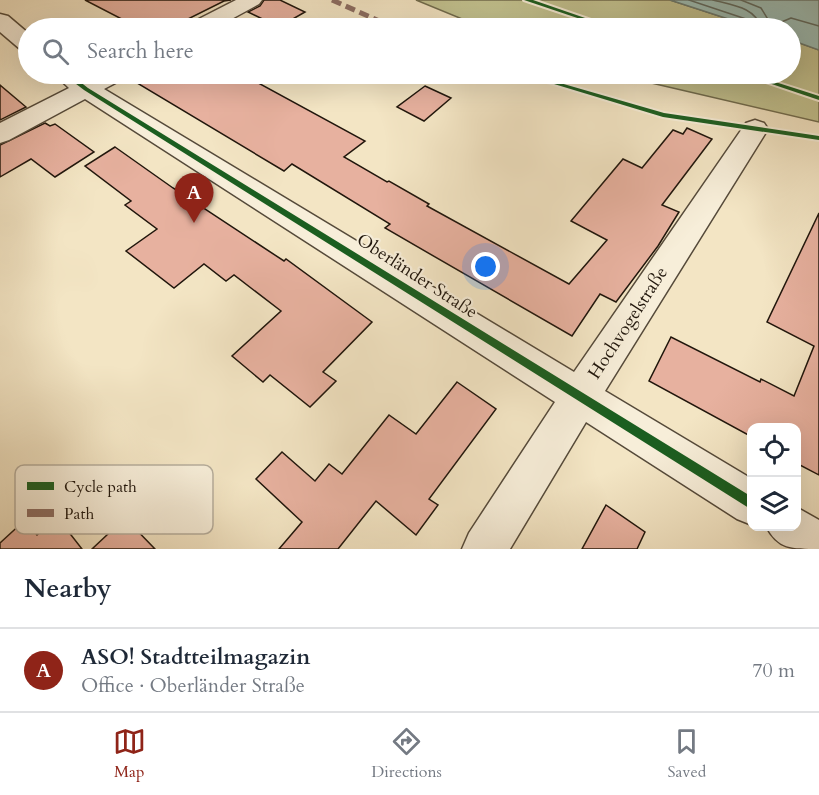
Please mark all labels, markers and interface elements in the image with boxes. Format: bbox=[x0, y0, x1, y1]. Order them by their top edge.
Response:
search box bbox=[18, 18, 801, 84]
icon: search bbox=[39, 35, 72, 68]
text: Search here bbox=[87, 36, 194, 66]
pin: A bbox=[174, 174, 214, 223]
street label: Oberländer Straße bbox=[352, 227, 482, 325]
your location bbox=[471, 252, 500, 281]
street label: Hochvogelstraße bbox=[582, 262, 674, 384]
map controls bbox=[747, 423, 801, 531]
button: locate bbox=[747, 423, 801, 477]
legend bbox=[15, 465, 213, 534]
text: Cycle path bbox=[64, 476, 137, 498]
button: layers bbox=[747, 477, 801, 531]
text: Path bbox=[64, 503, 94, 525]
text: Nearby bbox=[24, 571, 112, 606]
text: ASO! Stadtteilmagazin bbox=[81, 642, 310, 672]
text: A bbox=[36, 657, 51, 684]
text: 70 m bbox=[752, 657, 795, 684]
text: Office · Oberländer Straße bbox=[81, 672, 305, 699]
tab: Map bbox=[113, 725, 146, 783]
tab: Directions bbox=[371, 725, 442, 783]
tab: Saved bbox=[667, 725, 706, 783]

